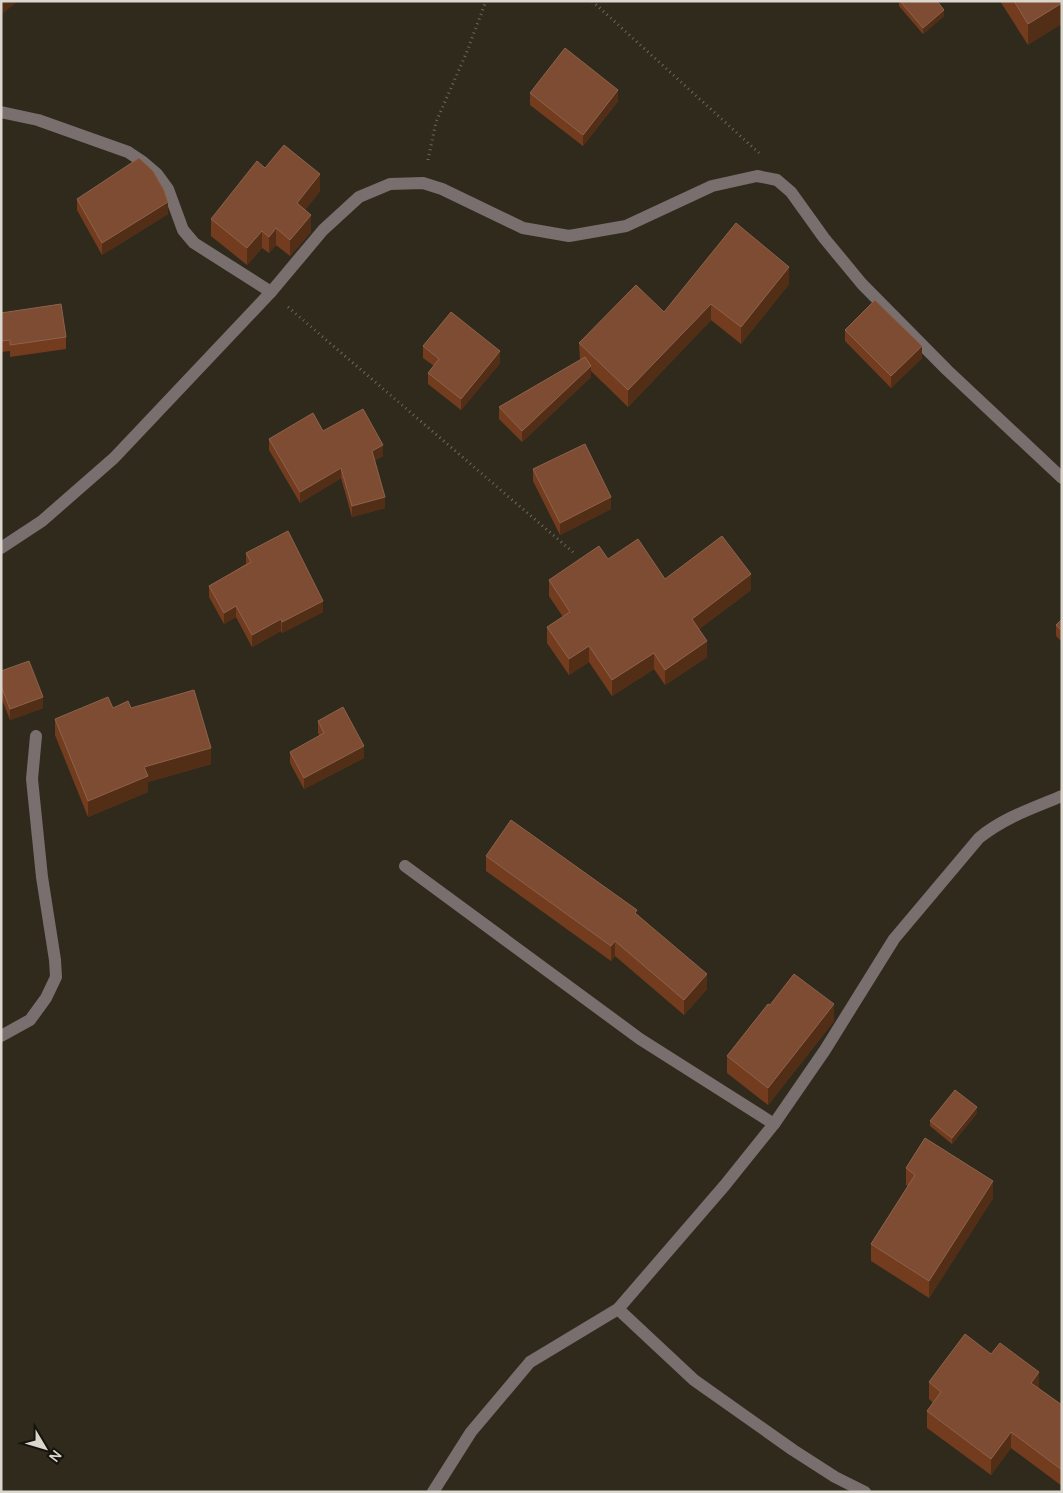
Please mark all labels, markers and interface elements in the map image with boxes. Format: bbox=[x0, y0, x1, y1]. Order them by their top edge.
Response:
north arrow bbox=[20, 1423, 70, 1473]
text: N bbox=[45, 1446, 66, 1466]

